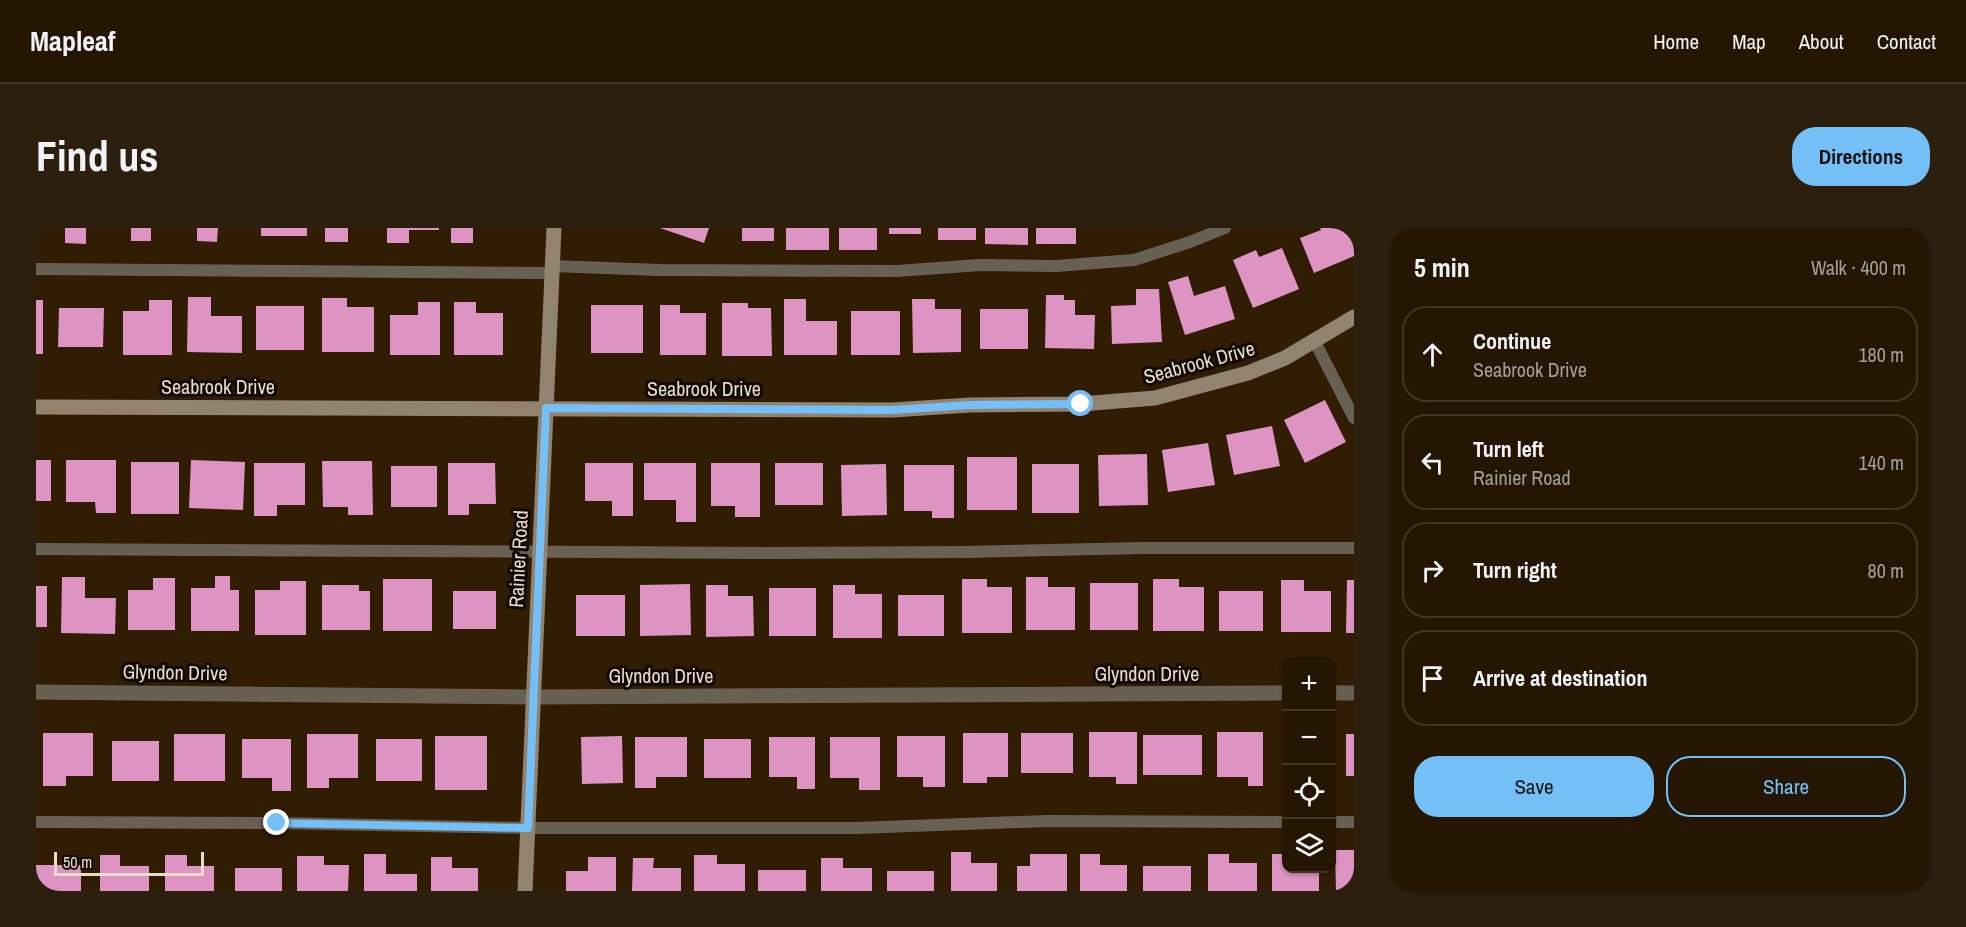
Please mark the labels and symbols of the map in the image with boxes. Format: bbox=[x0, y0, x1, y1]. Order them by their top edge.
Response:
street label: Seabrook Drive bbox=[1140, 334, 1258, 390]
street label: Seabrook Drive bbox=[161, 373, 275, 400]
street label: Seabrook Drive bbox=[647, 375, 761, 402]
route start bbox=[1067, 390, 1093, 416]
street label: Rainier Road bbox=[502, 510, 534, 608]
street label: Glyndon Drive bbox=[122, 658, 228, 686]
street label: Glyndon Drive bbox=[1095, 660, 1199, 687]
street label: Glyndon Drive bbox=[609, 662, 713, 689]
route end bbox=[263, 809, 289, 835]
scale bar bbox=[54, 849, 204, 876]

